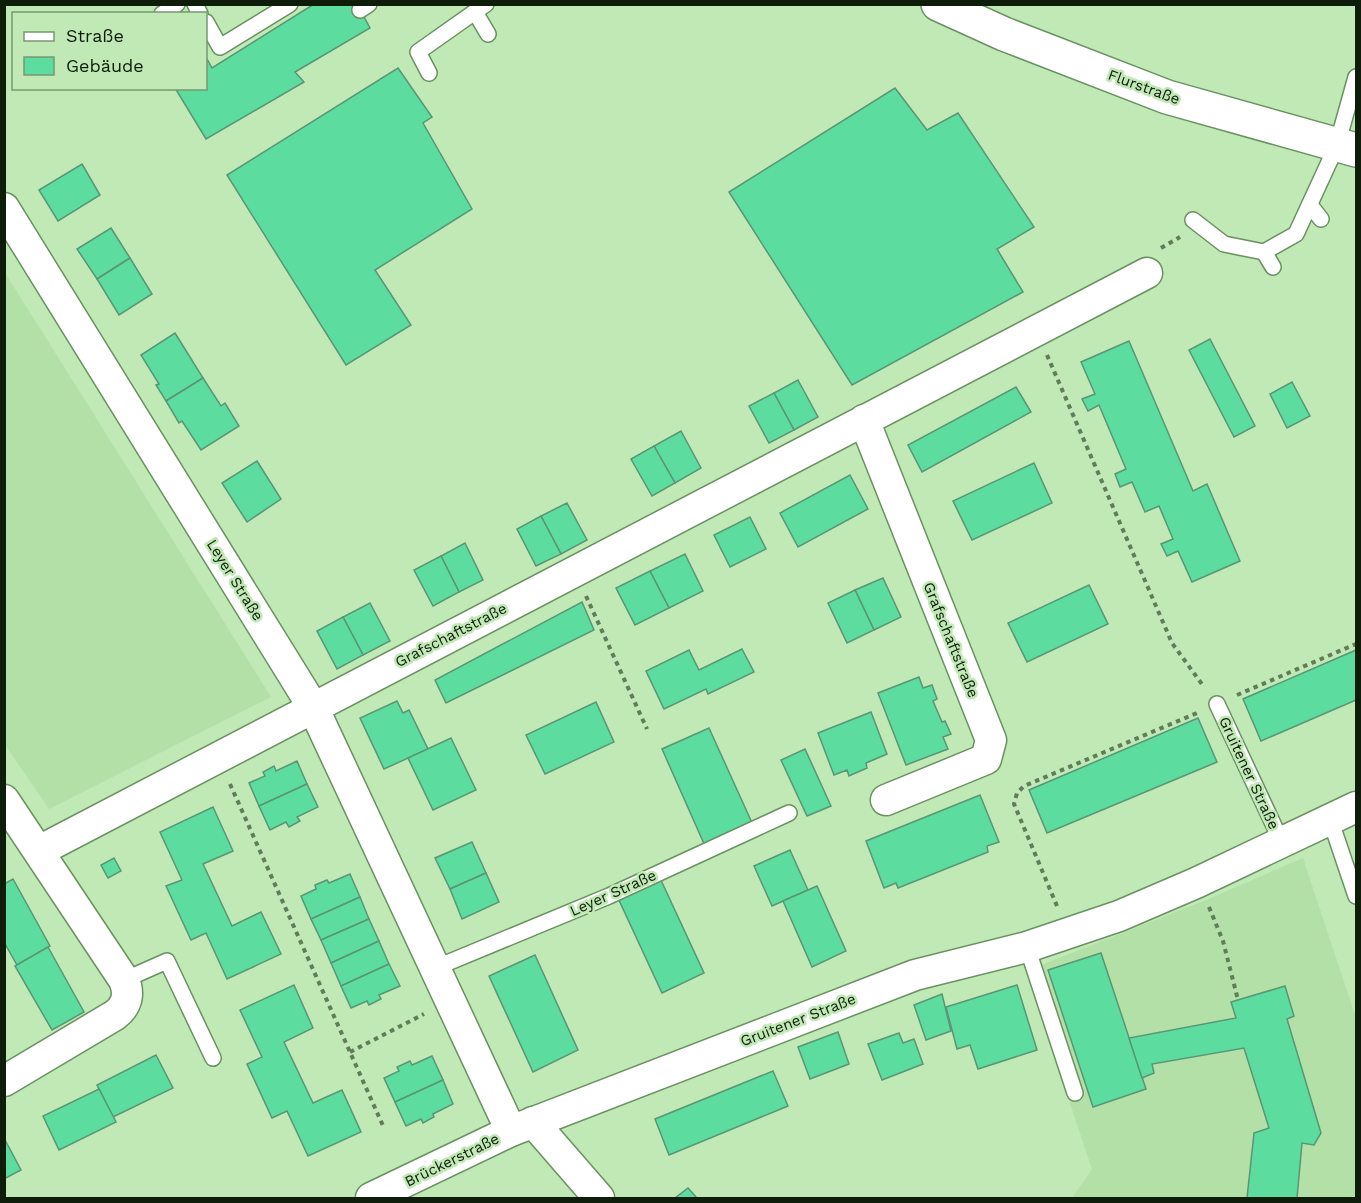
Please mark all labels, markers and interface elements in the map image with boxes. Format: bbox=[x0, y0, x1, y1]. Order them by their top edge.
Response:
legend bbox=[12, 12, 207, 90]
text: Straße bbox=[66, 25, 124, 46]
text: Gebäude bbox=[66, 55, 144, 76]
street label: Flurstraße bbox=[1106, 66, 1182, 108]
street label: Leyer Straße bbox=[203, 536, 267, 624]
street label: Grafschaftstraße bbox=[920, 580, 982, 700]
street label: Grafschaftstraße bbox=[392, 599, 510, 671]
street label: Gruitener Straße bbox=[1215, 714, 1283, 832]
street label: Leyer Straße bbox=[567, 866, 659, 920]
street label: Gruitener Straße bbox=[738, 990, 858, 1050]
street label: Brückerstraße bbox=[402, 1129, 502, 1191]

